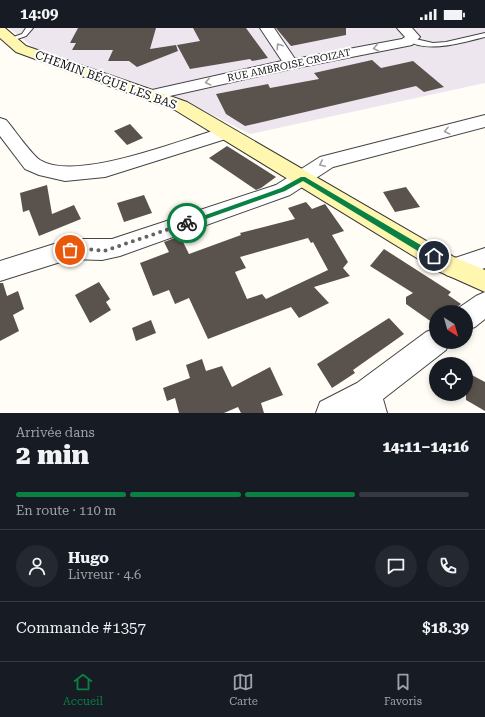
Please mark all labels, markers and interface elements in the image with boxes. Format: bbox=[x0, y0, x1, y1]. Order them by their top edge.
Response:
text: 14:09 bbox=[20, 5, 58, 23]
one-way arrow bbox=[276, 43, 284, 50]
one-way arrow bbox=[373, 43, 380, 52]
street label: RUE AMBROISE CROIZAT bbox=[226, 46, 352, 83]
street label: CHEMIN BÉGUE LES BAS bbox=[33, 48, 179, 112]
one-way arrow bbox=[205, 78, 211, 86]
one-way arrow bbox=[444, 126, 450, 134]
one-way arrow bbox=[318, 159, 326, 167]
courier bbox=[167, 203, 207, 243]
icon: bike bbox=[176, 212, 198, 234]
pin bbox=[53, 233, 87, 267]
icon: bag bbox=[59, 239, 81, 261]
pin bbox=[417, 239, 451, 273]
icon: home bbox=[423, 245, 445, 267]
north arrow bbox=[429, 305, 473, 349]
map controls bbox=[429, 305, 473, 401]
button: locate bbox=[429, 357, 473, 401]
text: Arrivée dans bbox=[16, 425, 95, 440]
text: 14:11–14:16 bbox=[383, 438, 469, 456]
text: 2 min bbox=[16, 440, 89, 470]
text: En route · 110 m bbox=[16, 503, 116, 518]
button: person bbox=[16, 545, 58, 587]
button: chat bbox=[375, 545, 417, 587]
button: phone bbox=[427, 545, 469, 587]
text: Hugo bbox=[68, 549, 109, 567]
text: Livreur · 4.6 bbox=[68, 567, 141, 582]
text: Commande #1357 bbox=[16, 619, 146, 637]
text: $18.39 bbox=[422, 619, 469, 637]
tab: Accueil bbox=[63, 671, 103, 708]
tab: Carte bbox=[229, 671, 258, 708]
tab: Favoris bbox=[384, 671, 422, 708]

